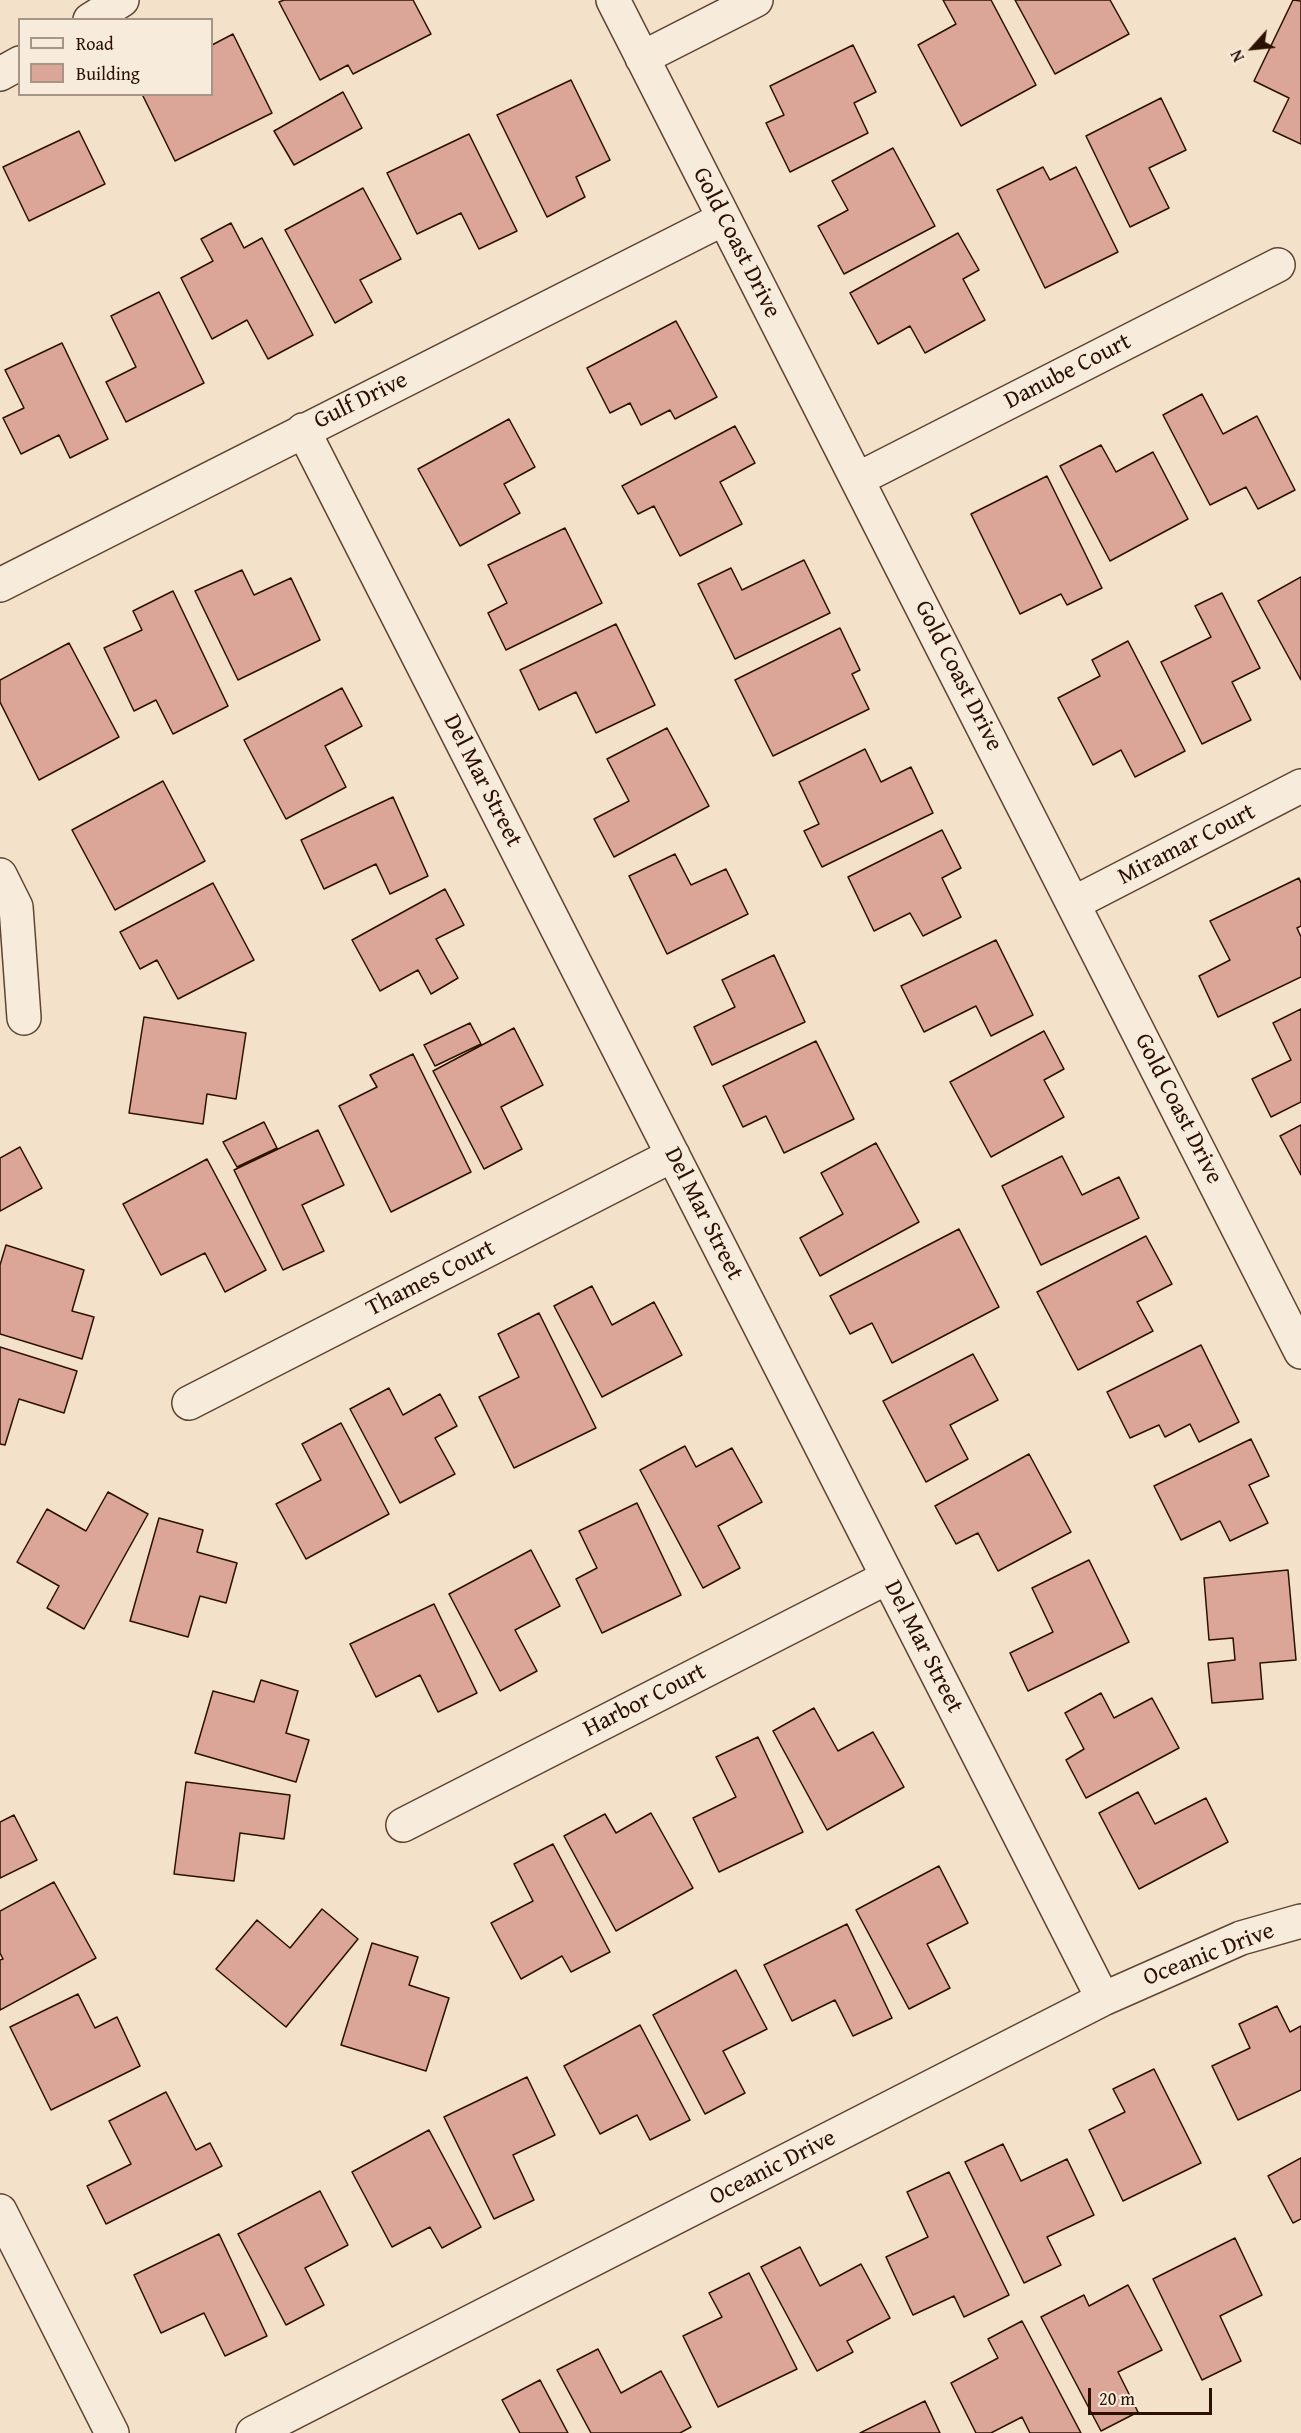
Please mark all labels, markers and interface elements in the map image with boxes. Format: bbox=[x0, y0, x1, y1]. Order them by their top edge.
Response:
legend bbox=[18, 18, 213, 96]
north arrow bbox=[1223, 18, 1283, 78]
text: Road bbox=[76, 30, 114, 57]
text: N bbox=[1224, 46, 1250, 66]
text: Building bbox=[76, 60, 140, 87]
street label: Gold Coast Drive bbox=[686, 163, 786, 323]
street label: Danube Court bbox=[1000, 328, 1136, 416]
street label: Gulf Drive bbox=[309, 366, 413, 436]
street label: Gold Coast Drive bbox=[908, 596, 1008, 756]
street label: Del Mar Street bbox=[436, 710, 528, 852]
street label: Miramar Court bbox=[1114, 798, 1260, 892]
street label: Gold Coast Drive bbox=[1128, 1029, 1228, 1189]
street label: Del Mar Street bbox=[657, 1143, 749, 1285]
street label: Thames Court bbox=[362, 1234, 500, 1324]
street label: Del Mar Street bbox=[877, 1576, 969, 1718]
street label: Harbor Court bbox=[579, 1658, 711, 1744]
street label: Oceanic Drive bbox=[1140, 1917, 1278, 1993]
street label: Oceanic Drive bbox=[705, 2124, 841, 2212]
scale bar bbox=[1091, 2376, 1216, 2414]
text: 20 m bbox=[1099, 2385, 1135, 2412]

